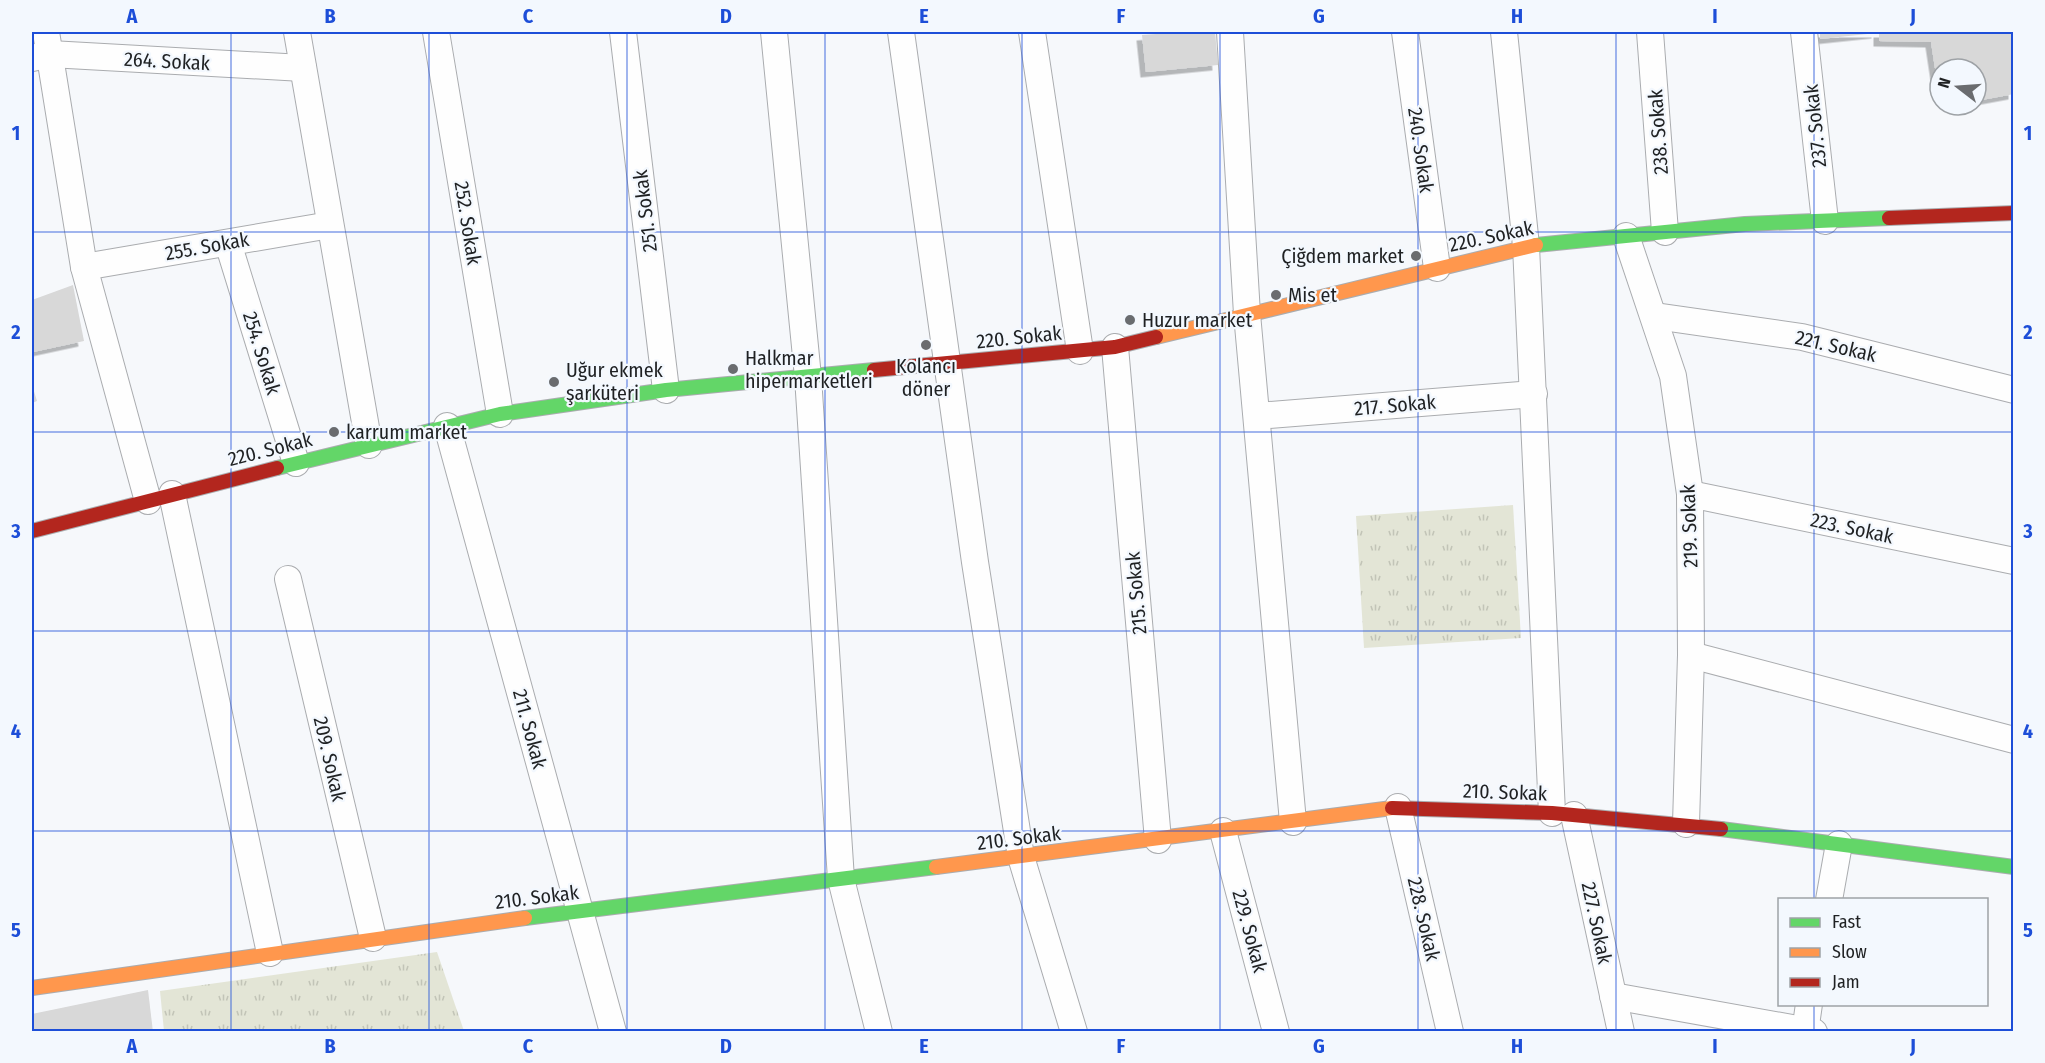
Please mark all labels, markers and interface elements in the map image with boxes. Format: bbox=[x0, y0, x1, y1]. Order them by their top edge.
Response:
text: A bbox=[126, 4, 139, 28]
text: B bbox=[324, 4, 336, 28]
text: C bbox=[523, 4, 534, 28]
text: D bbox=[720, 4, 732, 28]
text: E bbox=[919, 4, 929, 28]
text: F bbox=[1117, 4, 1126, 28]
text: G bbox=[1313, 4, 1325, 28]
text: H bbox=[1511, 4, 1523, 28]
text: I bbox=[1712, 4, 1718, 28]
text: J bbox=[1909, 4, 1916, 28]
street label: 264. Sokak bbox=[123, 47, 211, 75]
north arrow bbox=[1928, 57, 1988, 117]
text: N bbox=[1934, 75, 1955, 90]
street label: 237. Sokak bbox=[1799, 83, 1831, 169]
street label: 238. Sokak bbox=[1643, 88, 1673, 175]
street label: 240. Sokak bbox=[1403, 106, 1439, 195]
text: 1 bbox=[12, 121, 20, 145]
text: 1 bbox=[2024, 121, 2032, 145]
street label: 251. Sokak bbox=[628, 168, 662, 253]
street label: 252. Sokak bbox=[450, 180, 487, 267]
street label: 220. Sokak bbox=[1447, 215, 1536, 257]
street label: 255. Sokak bbox=[163, 227, 251, 265]
place label: Çiğdem market bbox=[1281, 244, 1404, 269]
marker: Çiğdem market bbox=[1409, 249, 1423, 263]
place label: Mis et bbox=[1288, 283, 1337, 307]
marker: Mis et bbox=[1269, 288, 1283, 302]
place label: Huzur market bbox=[1142, 308, 1253, 332]
street label: 254. Sokak bbox=[238, 309, 286, 398]
marker: Huzur market bbox=[1123, 313, 1137, 327]
text: 2 bbox=[10, 320, 21, 344]
text: 2 bbox=[2022, 320, 2033, 344]
street label: 220. Sokak bbox=[975, 321, 1063, 353]
street label: 221. Sokak bbox=[1793, 325, 1880, 367]
marker: Kolancı döner bbox=[919, 338, 933, 352]
place label: Halkmar hipermarketleri bbox=[745, 346, 873, 393]
place label: Kolancı döner bbox=[896, 354, 956, 401]
place label: Uğur ekmek şarküteri bbox=[566, 358, 664, 406]
marker: Halkmar hipermarketleri bbox=[726, 362, 740, 376]
marker: Uğur ekmek şarküteri bbox=[547, 375, 561, 389]
street label: 217. Sokak bbox=[1353, 389, 1437, 421]
place label: karrum market bbox=[346, 420, 467, 444]
marker: karrum market bbox=[327, 425, 341, 439]
street label: 220. Sokak bbox=[226, 427, 315, 471]
street label: 219. Sokak bbox=[1676, 483, 1702, 568]
street label: 223. Sokak bbox=[1808, 508, 1896, 549]
text: 3 bbox=[10, 519, 21, 543]
text: 3 bbox=[2022, 519, 2033, 543]
street label: 215. Sokak bbox=[1120, 550, 1152, 635]
street label: 211. Sokak bbox=[508, 687, 552, 772]
street label: 209. Sokak bbox=[309, 714, 352, 804]
text: 4 bbox=[11, 719, 21, 743]
text: 4 bbox=[2023, 719, 2033, 743]
street label: 210. Sokak bbox=[1463, 779, 1548, 805]
street label: 210. Sokak bbox=[976, 821, 1063, 855]
street label: 228. Sokak bbox=[1403, 875, 1445, 964]
street label: 210. Sokak bbox=[494, 880, 581, 914]
street label: 227. Sokak bbox=[1577, 880, 1618, 967]
street label: 229. Sokak bbox=[1227, 887, 1273, 976]
legend bbox=[1778, 898, 1988, 1006]
text: Fast bbox=[1832, 911, 1861, 933]
text: 5 bbox=[11, 918, 21, 942]
text: 5 bbox=[2023, 918, 2033, 942]
text: Slow bbox=[1832, 941, 1867, 963]
text: Jam bbox=[1832, 971, 1860, 993]
text: A bbox=[126, 1034, 139, 1058]
text: B bbox=[324, 1034, 336, 1058]
text: C bbox=[523, 1034, 534, 1058]
text: D bbox=[720, 1034, 732, 1058]
text: E bbox=[919, 1034, 929, 1058]
text: F bbox=[1117, 1034, 1126, 1058]
text: G bbox=[1313, 1034, 1325, 1058]
text: H bbox=[1511, 1034, 1523, 1058]
text: I bbox=[1712, 1034, 1718, 1058]
text: J bbox=[1909, 1034, 1916, 1058]

